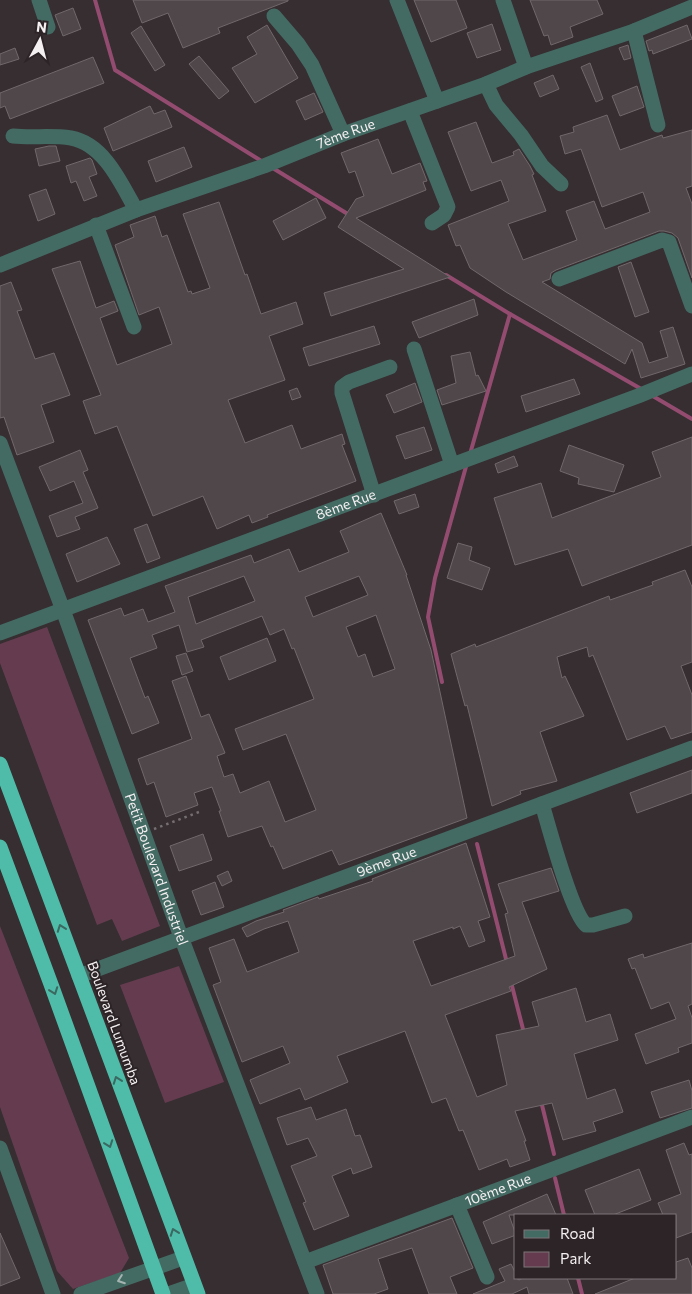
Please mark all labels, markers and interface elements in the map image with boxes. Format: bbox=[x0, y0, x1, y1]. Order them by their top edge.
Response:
north arrow bbox=[15, 15, 65, 65]
text: N bbox=[35, 18, 48, 36]
street label: 7ème Rue bbox=[314, 115, 377, 152]
street label: 8ème Rue bbox=[313, 485, 378, 523]
street label: Petit Boulevard Industriel bbox=[122, 791, 192, 947]
street label: 9ème Rue bbox=[354, 842, 419, 880]
one-way arrow bbox=[57, 924, 67, 932]
street label: Boulevard Lumumba bbox=[84, 959, 145, 1087]
one-way arrow bbox=[48, 987, 58, 995]
one-way arrow bbox=[113, 1076, 123, 1085]
one-way arrow bbox=[103, 1139, 113, 1148]
street label: 10ème Rue bbox=[462, 1169, 533, 1209]
legend bbox=[514, 1214, 677, 1279]
text: Road bbox=[560, 1224, 595, 1242]
one-way arrow bbox=[170, 1228, 180, 1237]
text: Park bbox=[560, 1249, 591, 1267]
one-way arrow bbox=[117, 1274, 125, 1284]

